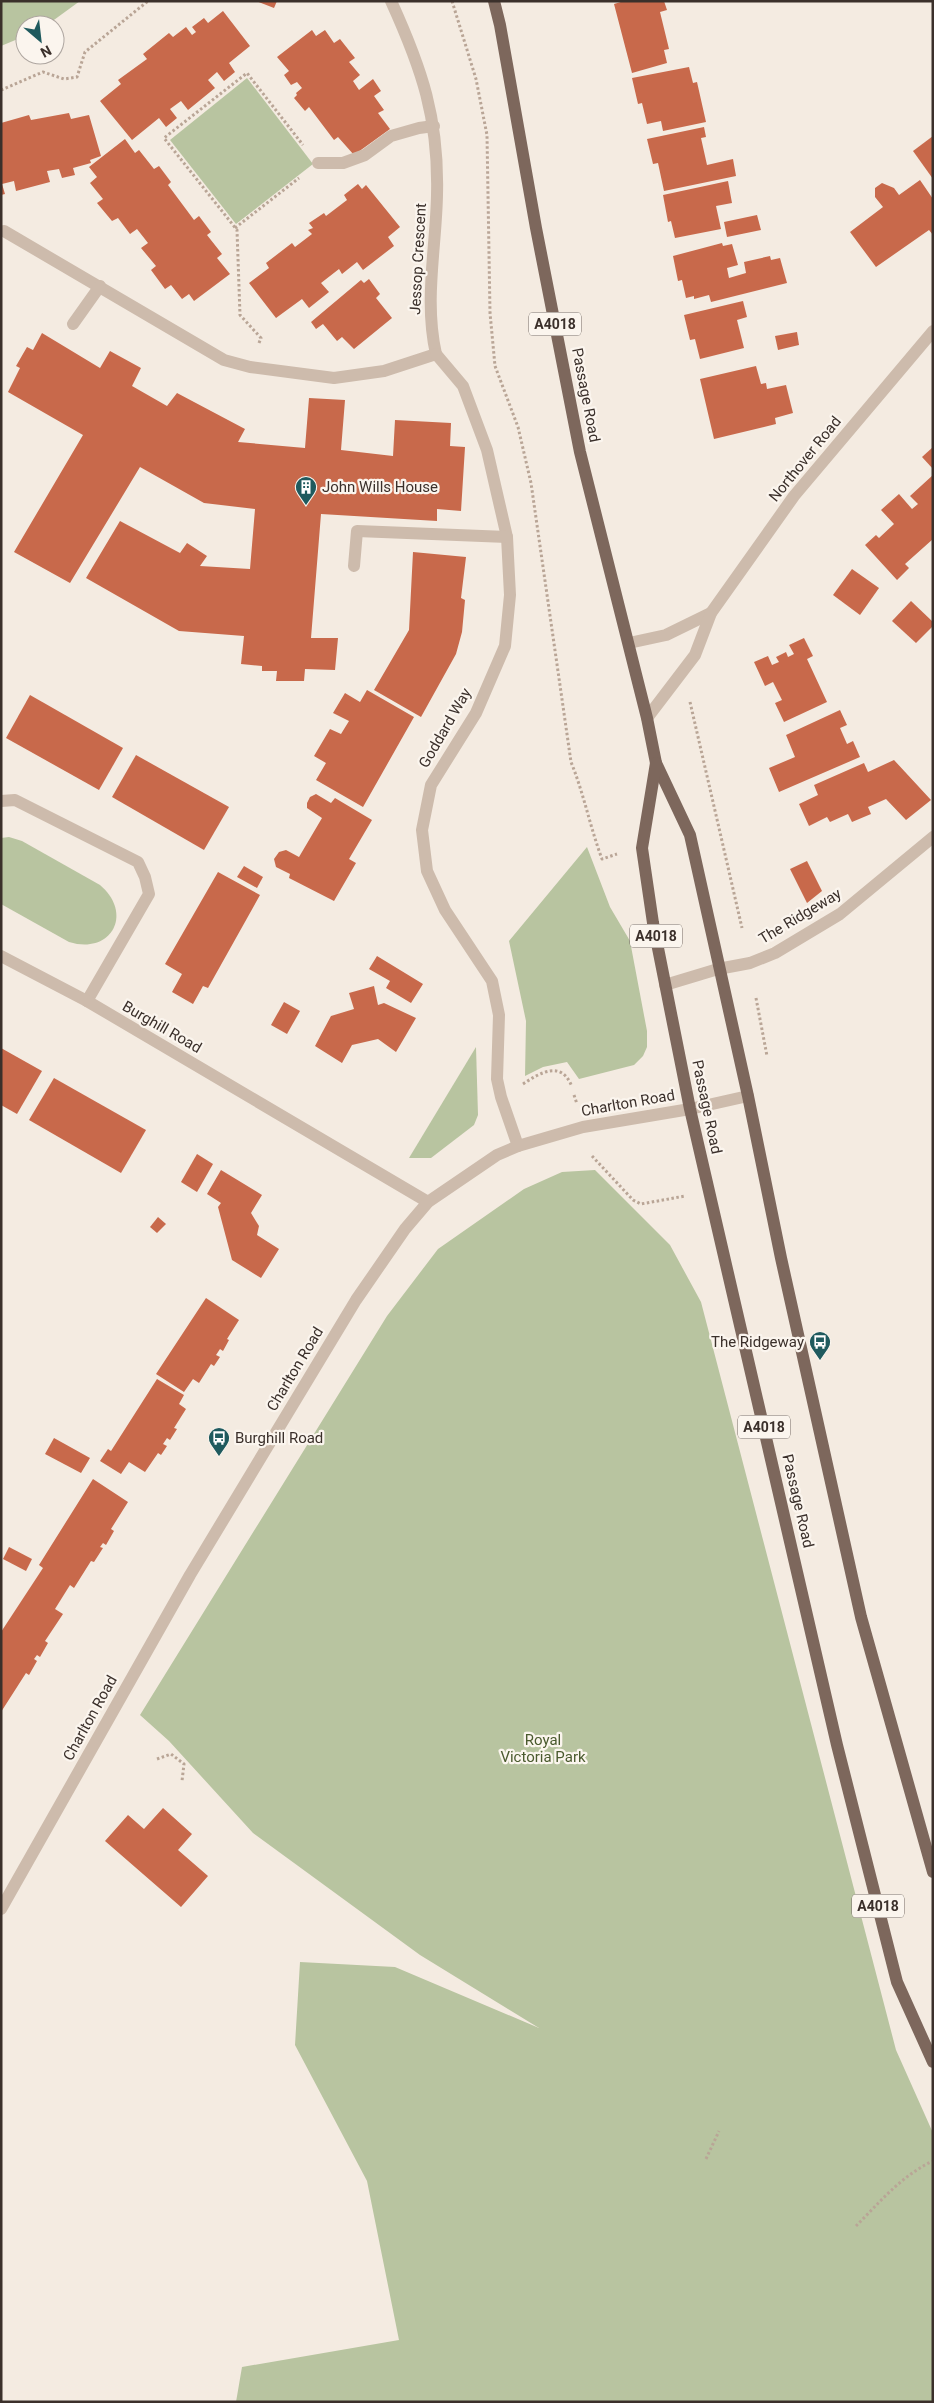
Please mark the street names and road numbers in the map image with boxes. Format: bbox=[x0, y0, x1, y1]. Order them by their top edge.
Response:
street label: Jessop Crescent bbox=[406, 203, 430, 315]
road number: A4018 bbox=[529, 312, 581, 336]
street label: Passage Road bbox=[568, 346, 604, 444]
street label: Northover Road bbox=[765, 413, 845, 505]
street label: Goddard Way bbox=[415, 685, 475, 771]
street label: The Ridgeway bbox=[755, 884, 845, 948]
road number: A4018 bbox=[630, 924, 682, 948]
street label: Burghill Road bbox=[119, 997, 205, 1057]
street label: Passage Road bbox=[688, 1058, 726, 1156]
street label: Charlton Road bbox=[580, 1086, 676, 1120]
street label: Charlton Road bbox=[263, 1324, 327, 1414]
road number: A4018 bbox=[738, 1415, 790, 1438]
street label: Passage Road bbox=[778, 1452, 818, 1550]
street label: Charlton Road bbox=[59, 1672, 121, 1764]
road number: A4018 bbox=[852, 1894, 904, 1918]

